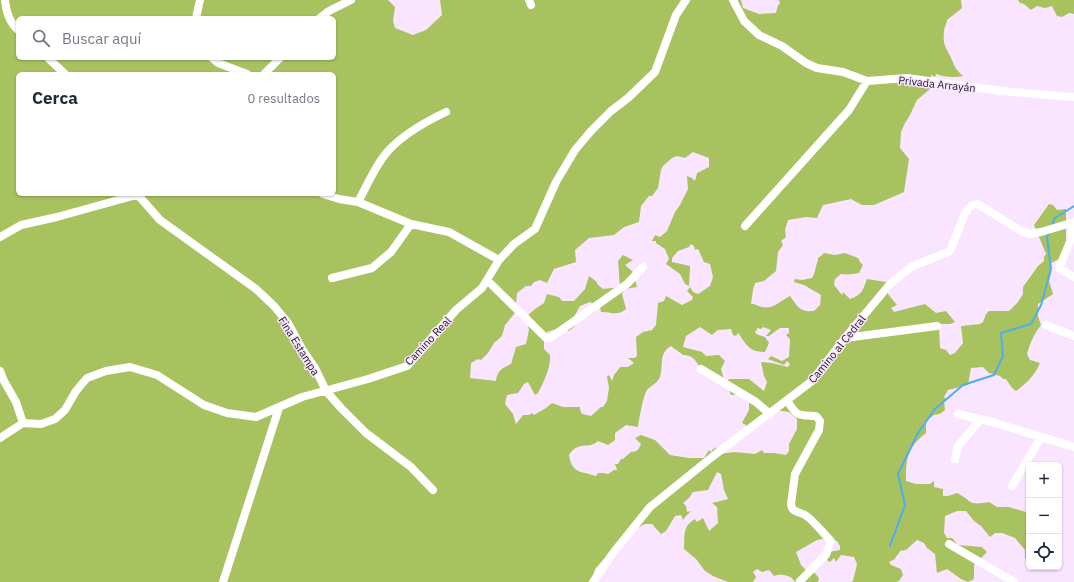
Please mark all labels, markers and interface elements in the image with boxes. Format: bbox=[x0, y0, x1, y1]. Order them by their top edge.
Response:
search box bbox=[16, 16, 336, 60]
icon: search bbox=[30, 27, 52, 49]
text: Buscar aquí bbox=[62, 29, 141, 48]
street label: Privada Arrayán bbox=[898, 73, 976, 95]
text: Cerca bbox=[32, 87, 78, 109]
text: 0 resultados bbox=[247, 90, 320, 107]
street label: Camino al Cedral bbox=[805, 312, 869, 386]
street label: Fina Estampa bbox=[275, 314, 323, 378]
street label: Camino Real bbox=[402, 314, 454, 368]
map controls bbox=[1026, 462, 1062, 570]
button: + bbox=[1026, 462, 1062, 498]
button: − bbox=[1026, 498, 1062, 534]
button: locate bbox=[1026, 534, 1062, 570]

